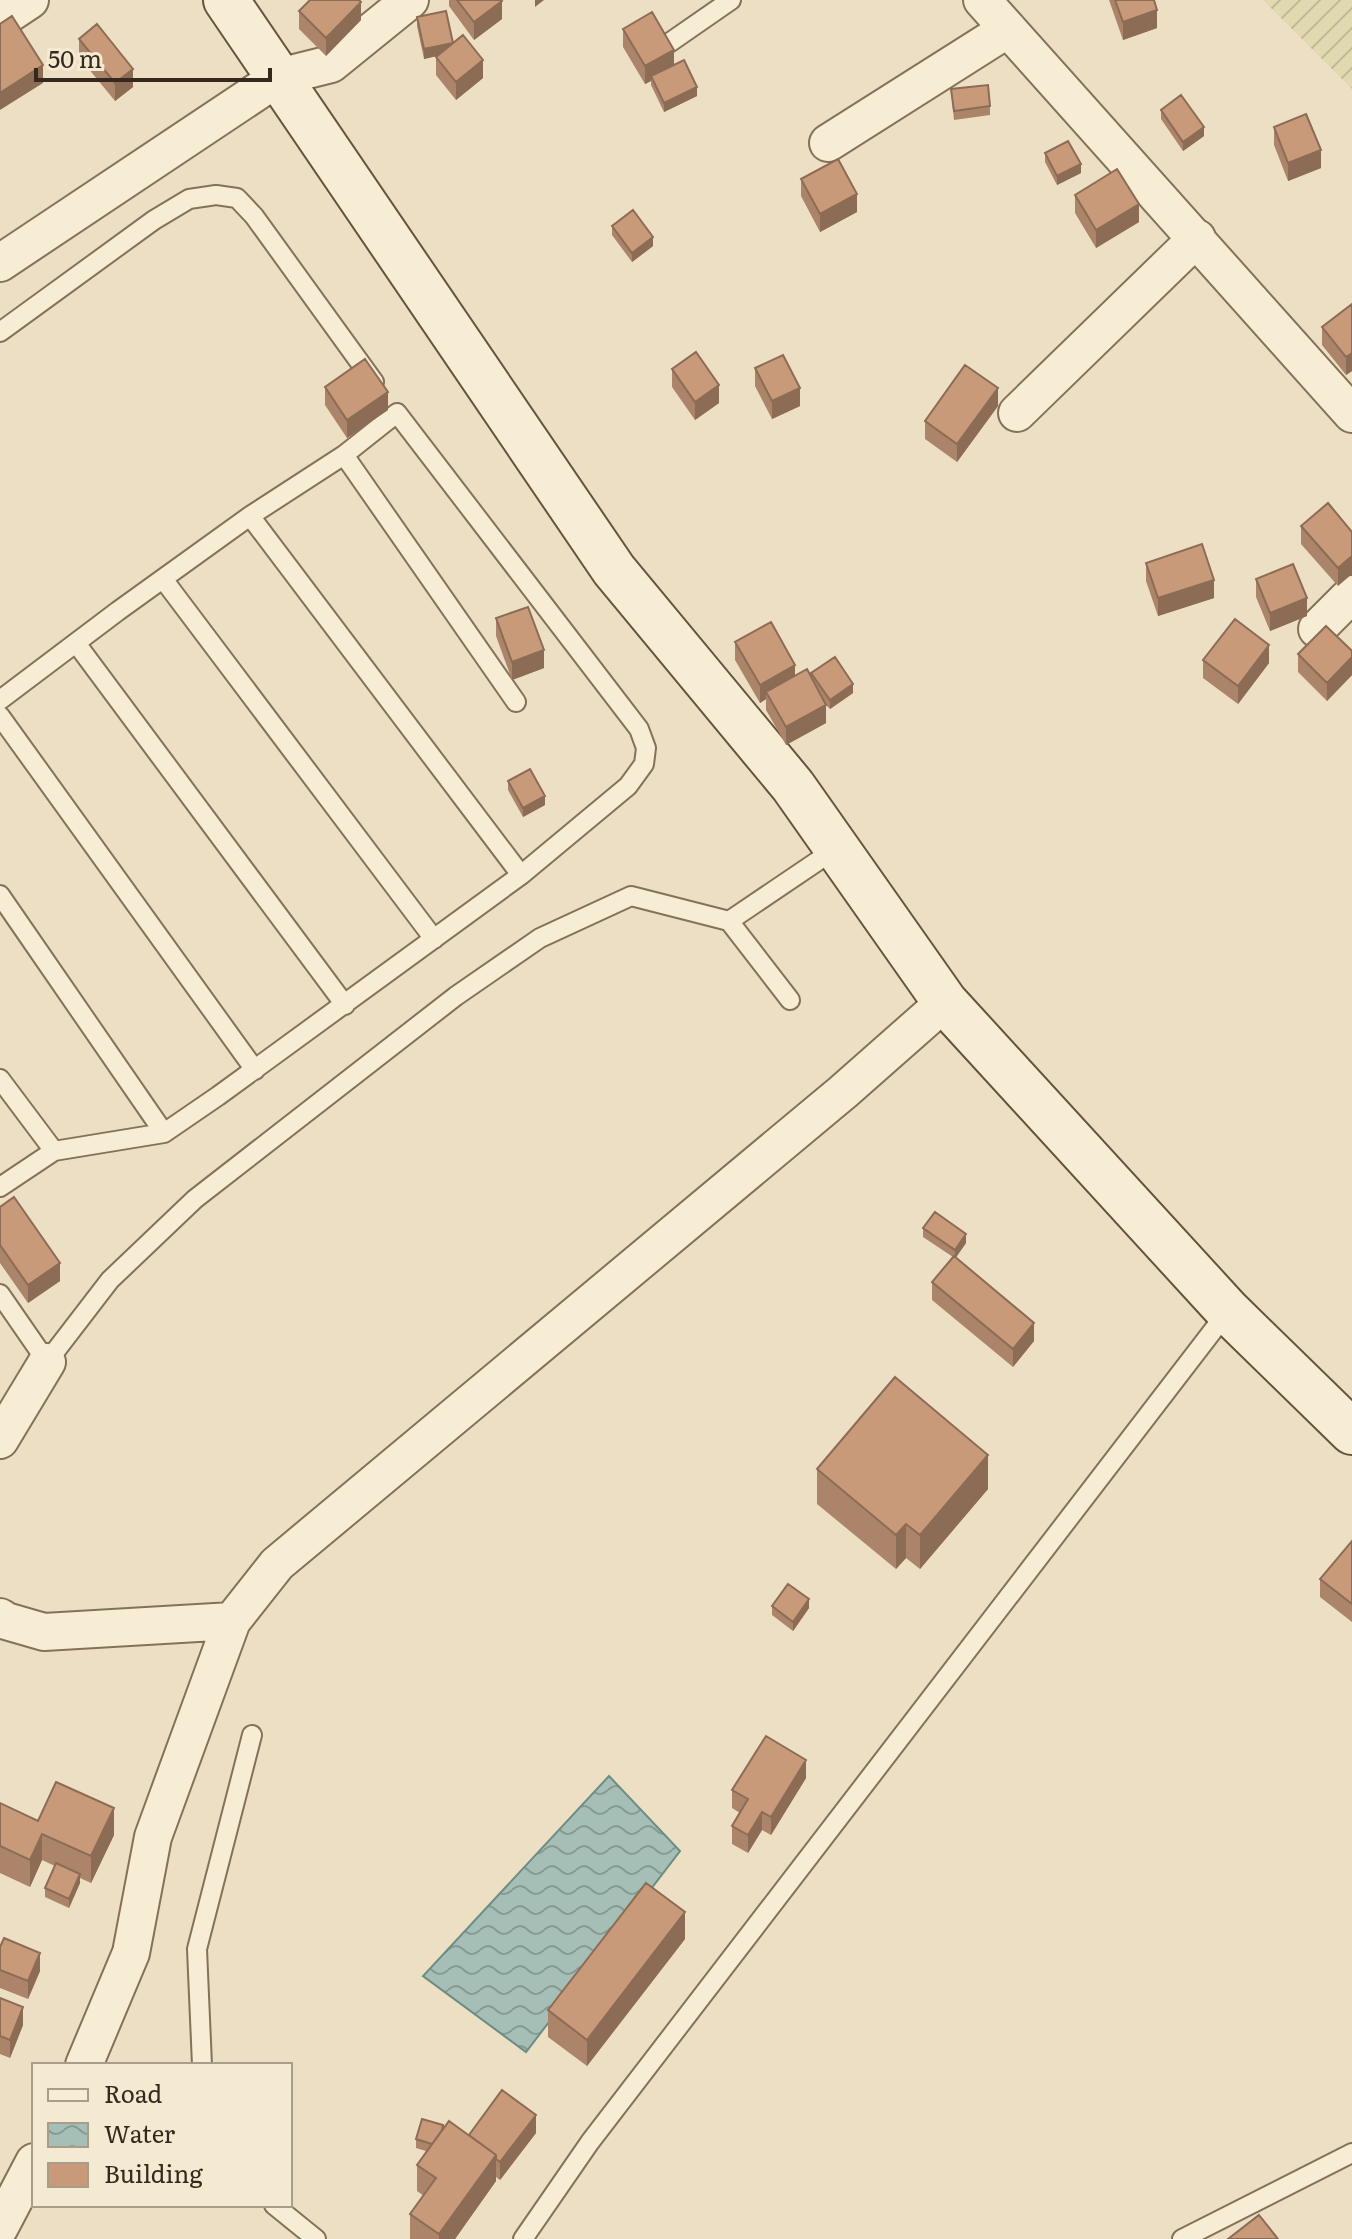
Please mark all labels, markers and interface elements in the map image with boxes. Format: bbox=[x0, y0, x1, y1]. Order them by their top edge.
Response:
scale bar bbox=[36, 32, 270, 82]
text: 50 m bbox=[48, 40, 102, 75]
legend bbox=[32, 2063, 292, 2207]
text: Road bbox=[104, 2075, 163, 2110]
text: Water bbox=[104, 2115, 176, 2150]
text: Building bbox=[104, 2155, 203, 2190]

